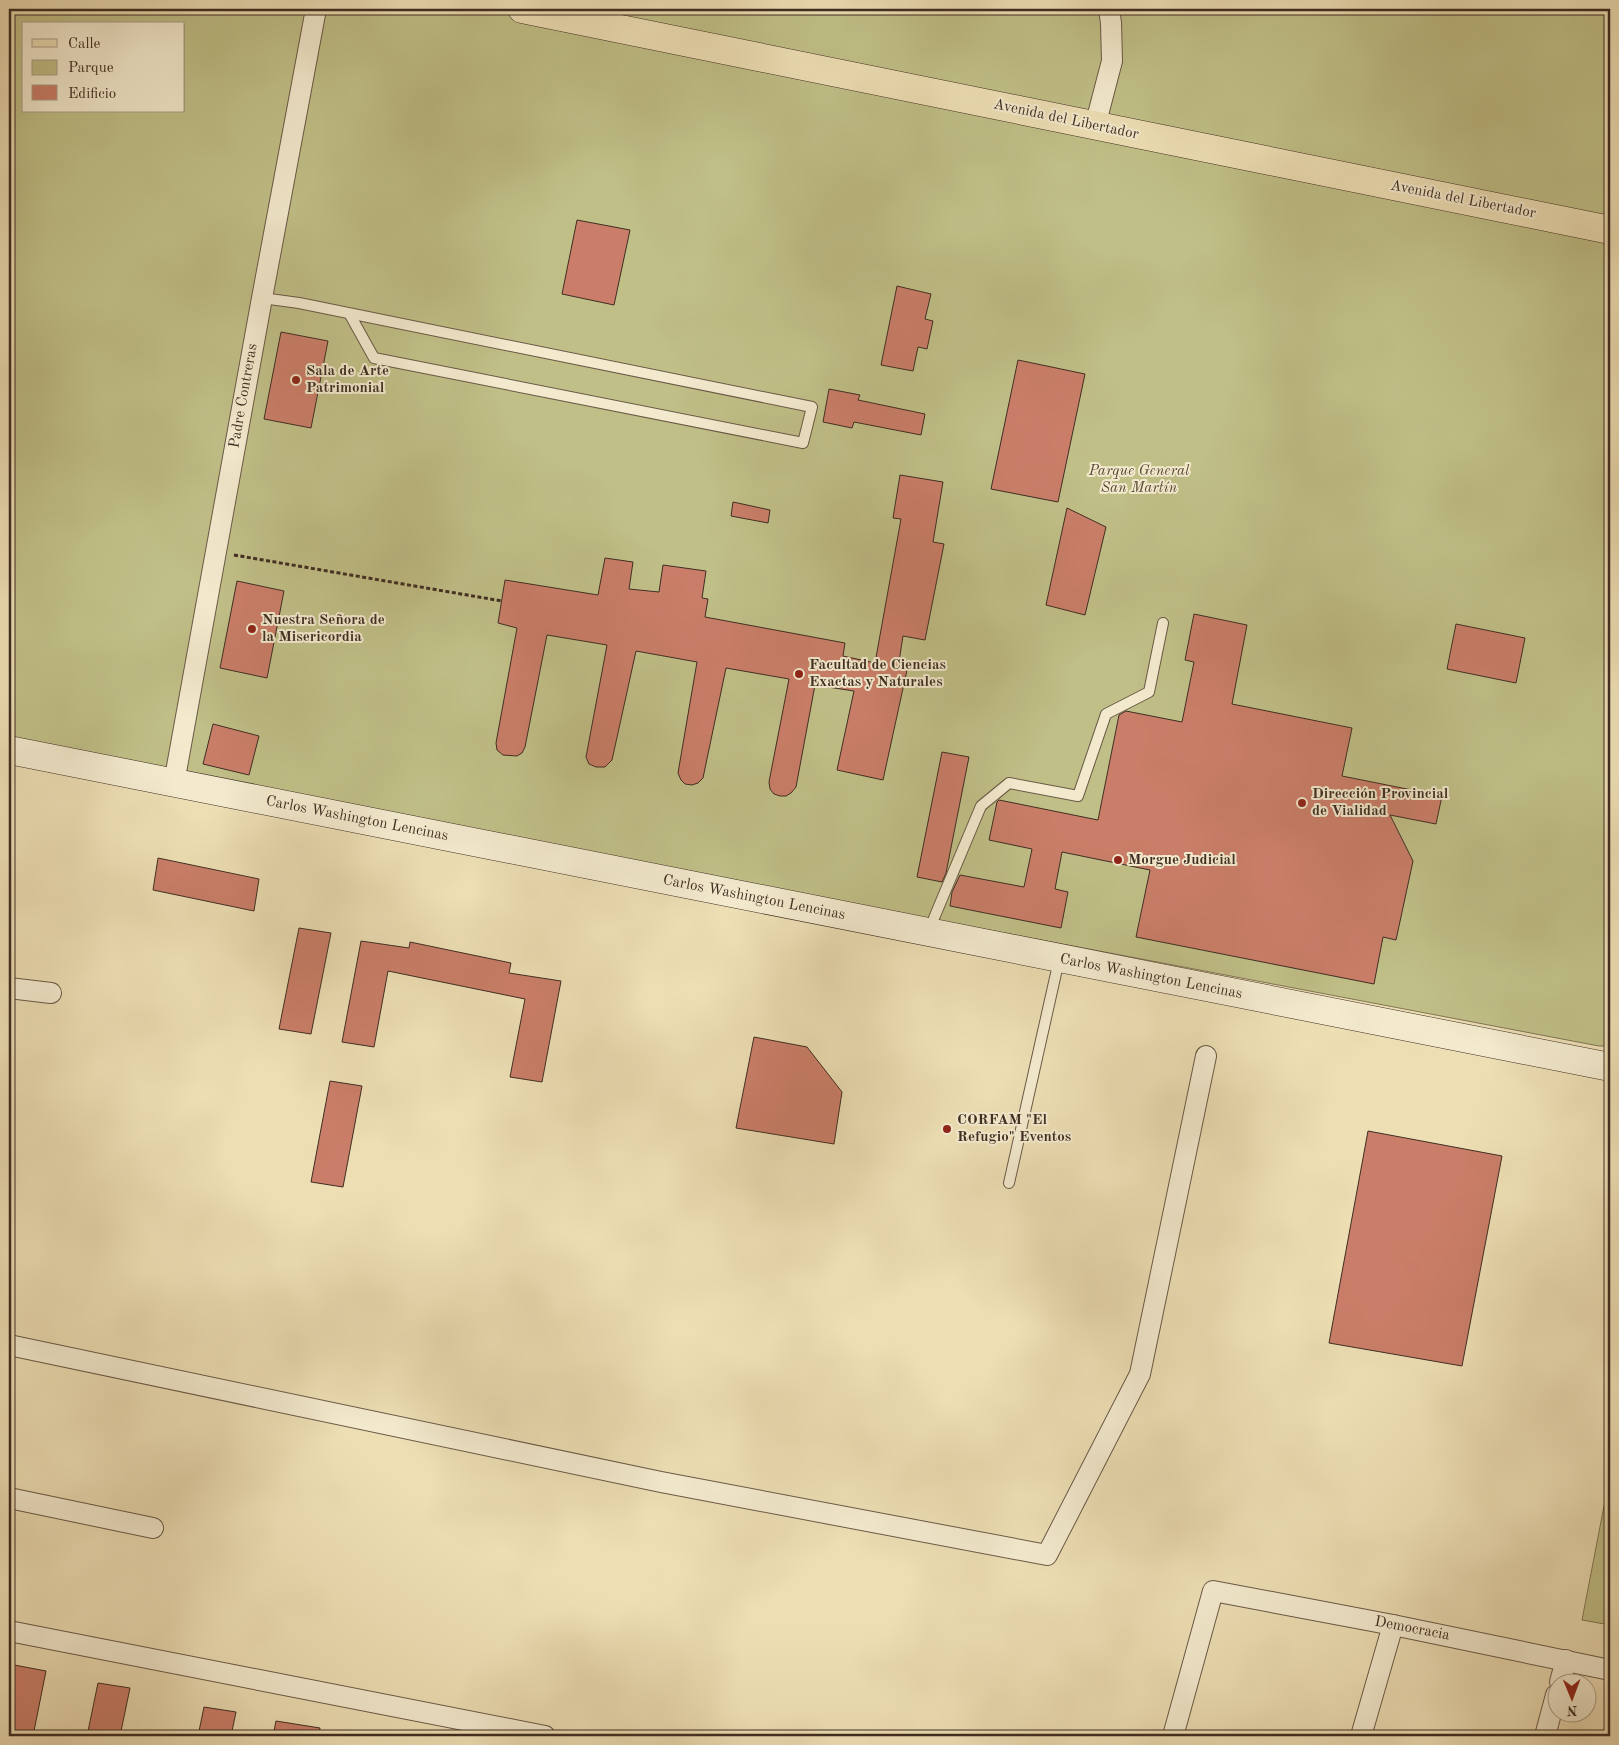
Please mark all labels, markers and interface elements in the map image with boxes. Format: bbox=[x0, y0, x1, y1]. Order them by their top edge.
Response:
legend bbox=[22, 22, 185, 112]
text: Calle bbox=[68, 37, 101, 52]
text: Parque bbox=[68, 61, 114, 76]
text: Edificio bbox=[68, 87, 116, 102]
street label: Avenida del Libertador bbox=[992, 97, 1140, 143]
street label: Avenida del Libertador bbox=[1389, 179, 1537, 221]
street label: Padre Contreras bbox=[227, 343, 261, 449]
place label: Sala de Arte Patrimonial bbox=[306, 364, 389, 396]
marker: Sala de Arte Patrimonial bbox=[290, 374, 302, 386]
park label: Parque General San Martín bbox=[1088, 464, 1190, 496]
place label: Nuestra Señora de la Misericordia bbox=[262, 613, 385, 645]
marker: Nuestra Señora de la Misericordia bbox=[246, 623, 258, 635]
place label: Facultad de Ciencias Exactas y Naturales bbox=[809, 658, 946, 690]
marker: Facultad de Ciencias Exactas y Naturales bbox=[793, 668, 805, 680]
place label: Dirección Provincial de Vialidad bbox=[1312, 787, 1449, 819]
street label: Carlos Washington Lencinas bbox=[264, 794, 450, 844]
marker: Dirección Provincial de Vialidad bbox=[1296, 797, 1308, 809]
place label: Morgue Judicial bbox=[1128, 853, 1236, 868]
marker: Morgue Judicial bbox=[1112, 854, 1124, 866]
street label: Carlos Washington Lencinas bbox=[661, 873, 847, 923]
street label: Carlos Washington Lencinas bbox=[1058, 952, 1244, 1002]
place label: CORFAM "El Refugio" Eventos bbox=[957, 1113, 1071, 1145]
marker: CORFAM "El Refugio" Eventos bbox=[941, 1123, 953, 1135]
street label: Democracia bbox=[1373, 1614, 1451, 1644]
north arrow bbox=[1546, 1672, 1596, 1722]
text: N bbox=[1566, 1703, 1578, 1717]

